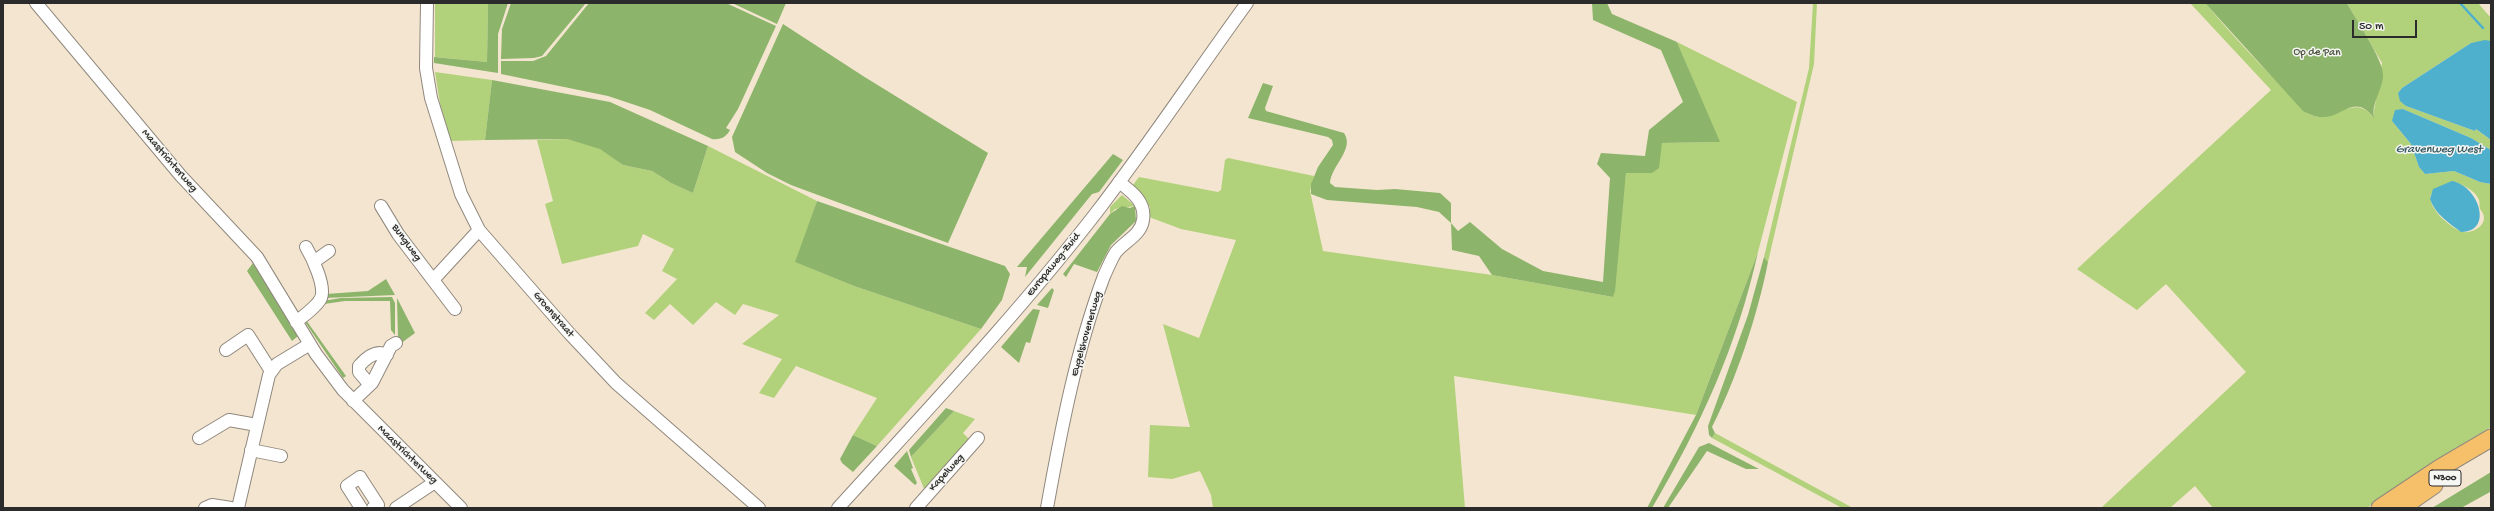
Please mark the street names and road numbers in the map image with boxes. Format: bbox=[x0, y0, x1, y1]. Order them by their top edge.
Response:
street label: Maastrichterweg bbox=[138, 127, 200, 195]
street label: Bungweg bbox=[388, 222, 424, 264]
street label: Europaweg-Zuid bbox=[1024, 230, 1084, 300]
street label: Groenstraat bbox=[529, 289, 577, 341]
street label: Eygelshovenerweg bbox=[1069, 290, 1105, 378]
street label: Maastrichterweg bbox=[374, 423, 440, 487]
street label: Kapelweg bbox=[927, 451, 967, 495]
road number: N300 bbox=[2429, 470, 2461, 486]

